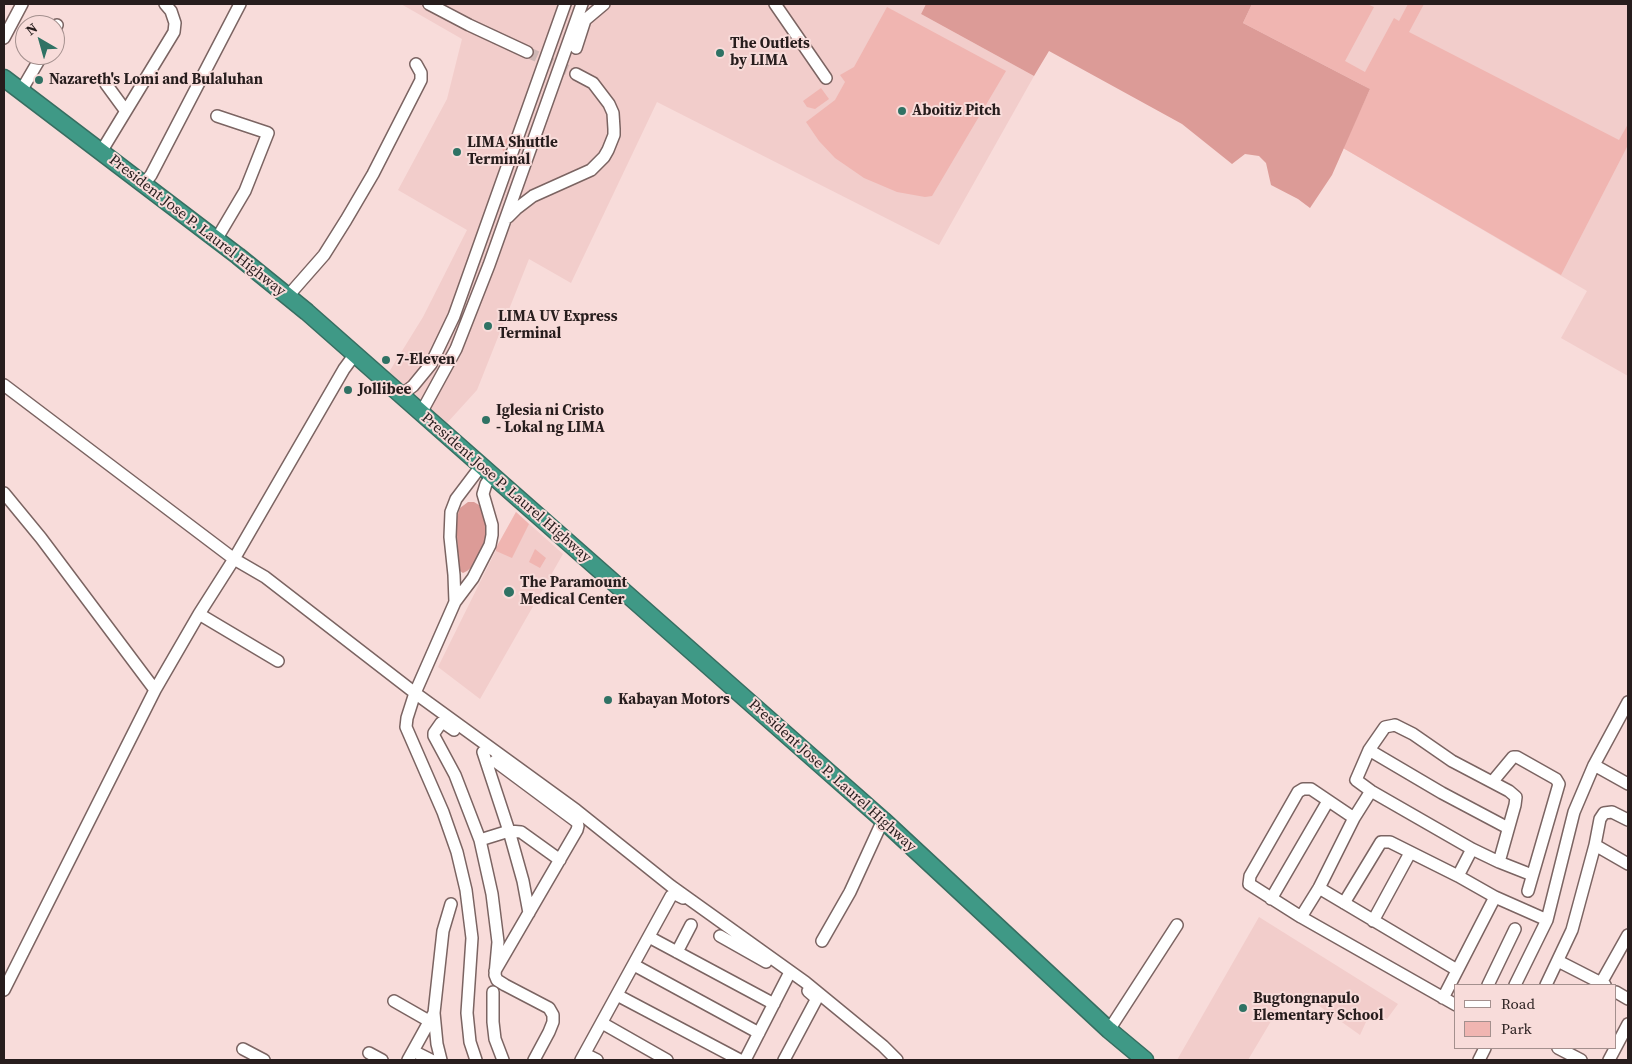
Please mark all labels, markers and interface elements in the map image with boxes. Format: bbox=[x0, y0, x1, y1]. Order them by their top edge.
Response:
north arrow bbox=[15, 15, 65, 65]
text: N bbox=[21, 18, 42, 40]
place label: The Outlets by LIMA bbox=[730, 35, 810, 70]
marker: The Outlets by LIMA bbox=[714, 47, 726, 59]
place label: Nazareth's Lomi and Bulaluhan bbox=[49, 71, 263, 89]
marker: Nazareth's Lomi and Bulaluhan bbox=[33, 74, 45, 86]
place label: Aboitiz Pitch bbox=[912, 102, 1001, 120]
marker: Aboitiz Pitch bbox=[896, 105, 908, 117]
place label: LIMA Shuttle Terminal bbox=[467, 134, 558, 169]
marker: LIMA Shuttle Terminal bbox=[451, 146, 463, 158]
street label: President Jose P. Laurel Highway bbox=[105, 151, 289, 301]
place label: LIMA UV Express Terminal bbox=[498, 308, 617, 343]
marker: LIMA UV Express Terminal bbox=[482, 320, 494, 332]
place label: 7-Eleven bbox=[396, 351, 455, 369]
marker: 7-Eleven bbox=[380, 354, 392, 366]
place label: Jollibee bbox=[358, 381, 411, 399]
marker: Jollibee bbox=[342, 384, 354, 396]
place label: Iglesia ni Cristo - Lokal ng LIMA bbox=[496, 402, 605, 437]
street label: President Jose P. Laurel Highway bbox=[417, 409, 595, 567]
marker: Iglesia ni Cristo - Lokal ng LIMA bbox=[480, 414, 492, 426]
place label: The Paramount Medical Center bbox=[520, 574, 627, 609]
marker: The Paramount Medical Center bbox=[502, 585, 516, 599]
place label: Kabayan Motors bbox=[618, 691, 730, 709]
marker: Kabayan Motors bbox=[602, 694, 614, 706]
street label: President Jose P. Laurel Highway bbox=[744, 696, 920, 856]
legend bbox=[1454, 984, 1617, 1049]
place label: Bugtongnapulo Elementary School bbox=[1253, 990, 1383, 1025]
text: Road bbox=[1501, 993, 1535, 1014]
marker: Bugtongnapulo Elementary School bbox=[1237, 1002, 1249, 1014]
text: Park bbox=[1501, 1018, 1532, 1039]

